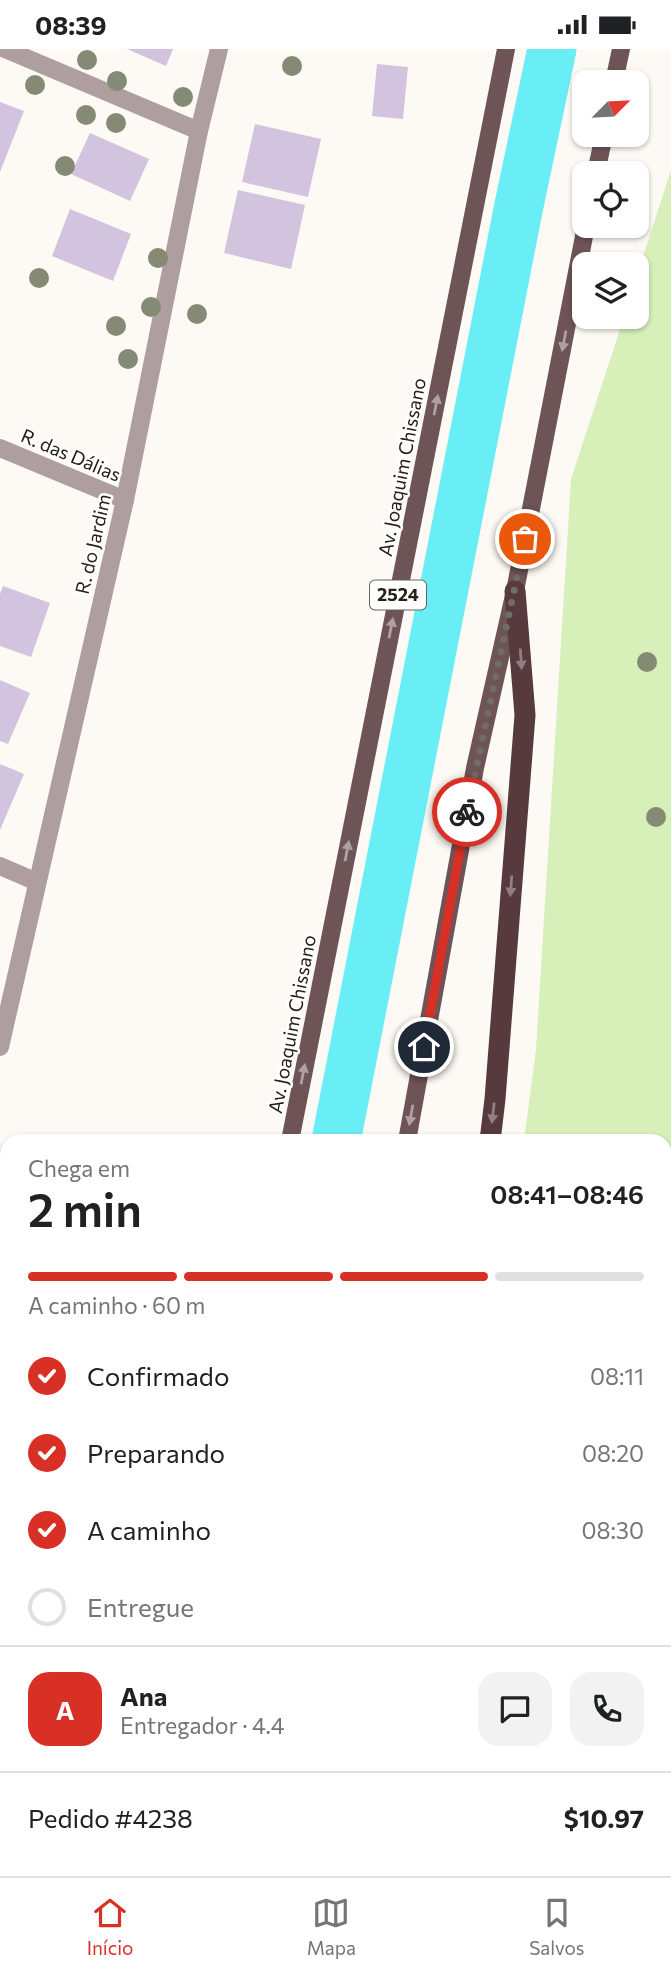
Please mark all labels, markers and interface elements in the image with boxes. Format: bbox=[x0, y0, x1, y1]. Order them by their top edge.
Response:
text: 08:39 bbox=[35, 9, 106, 40]
north arrow bbox=[572, 70, 649, 147]
map controls bbox=[572, 70, 649, 329]
button: locate bbox=[572, 161, 649, 238]
button: layers bbox=[572, 252, 649, 329]
one-way arrow bbox=[558, 330, 569, 352]
street label: Av. Joaquim Chissano bbox=[373, 376, 430, 558]
one-way arrow bbox=[430, 394, 441, 416]
street label: R. das Dálias bbox=[18, 423, 125, 486]
street label: R. do Jardim bbox=[70, 492, 115, 596]
pin bbox=[495, 509, 555, 569]
icon: bag bbox=[506, 520, 544, 558]
road number: 2524 bbox=[370, 581, 426, 609]
one-way arrow bbox=[386, 617, 397, 639]
one-way arrow bbox=[516, 649, 527, 671]
courier bbox=[432, 777, 502, 847]
icon: bike bbox=[448, 793, 486, 831]
one-way arrow bbox=[342, 840, 353, 862]
one-way arrow bbox=[505, 875, 516, 897]
street label: Av. Joaquim Chissano bbox=[263, 933, 320, 1115]
pin bbox=[394, 1017, 454, 1077]
icon: home bbox=[405, 1028, 443, 1066]
one-way arrow bbox=[298, 1063, 309, 1085]
one-way arrow bbox=[488, 1102, 499, 1124]
one-way arrow bbox=[406, 1104, 417, 1126]
text: Chega em bbox=[28, 1154, 130, 1182]
text: 08:41–08:46 bbox=[490, 1178, 644, 1209]
text: 2 min bbox=[28, 1180, 142, 1236]
text: A caminho · 60 m bbox=[28, 1291, 205, 1319]
icon: check bbox=[28, 1357, 66, 1395]
text: Confirmado bbox=[87, 1360, 229, 1391]
text: 08:11 bbox=[590, 1362, 644, 1390]
icon: check bbox=[28, 1434, 66, 1472]
text: Preparando bbox=[87, 1437, 225, 1468]
text: 08:20 bbox=[582, 1439, 644, 1467]
icon: check bbox=[28, 1511, 66, 1549]
text: A caminho bbox=[87, 1514, 211, 1545]
text: 08:30 bbox=[581, 1516, 644, 1544]
text: Entregue bbox=[87, 1591, 194, 1622]
button: chat bbox=[478, 1672, 552, 1746]
button: phone bbox=[570, 1672, 644, 1746]
text: Ana bbox=[120, 1680, 167, 1711]
text: A bbox=[56, 1694, 74, 1725]
text: Entregador · 4.4 bbox=[120, 1711, 285, 1739]
text: Pedido #4238 bbox=[28, 1802, 193, 1833]
text: $10.97 bbox=[564, 1802, 644, 1833]
tab: Início bbox=[87, 1894, 133, 1959]
tab: Mapa bbox=[307, 1894, 356, 1959]
tab: Salvos bbox=[529, 1894, 584, 1959]

